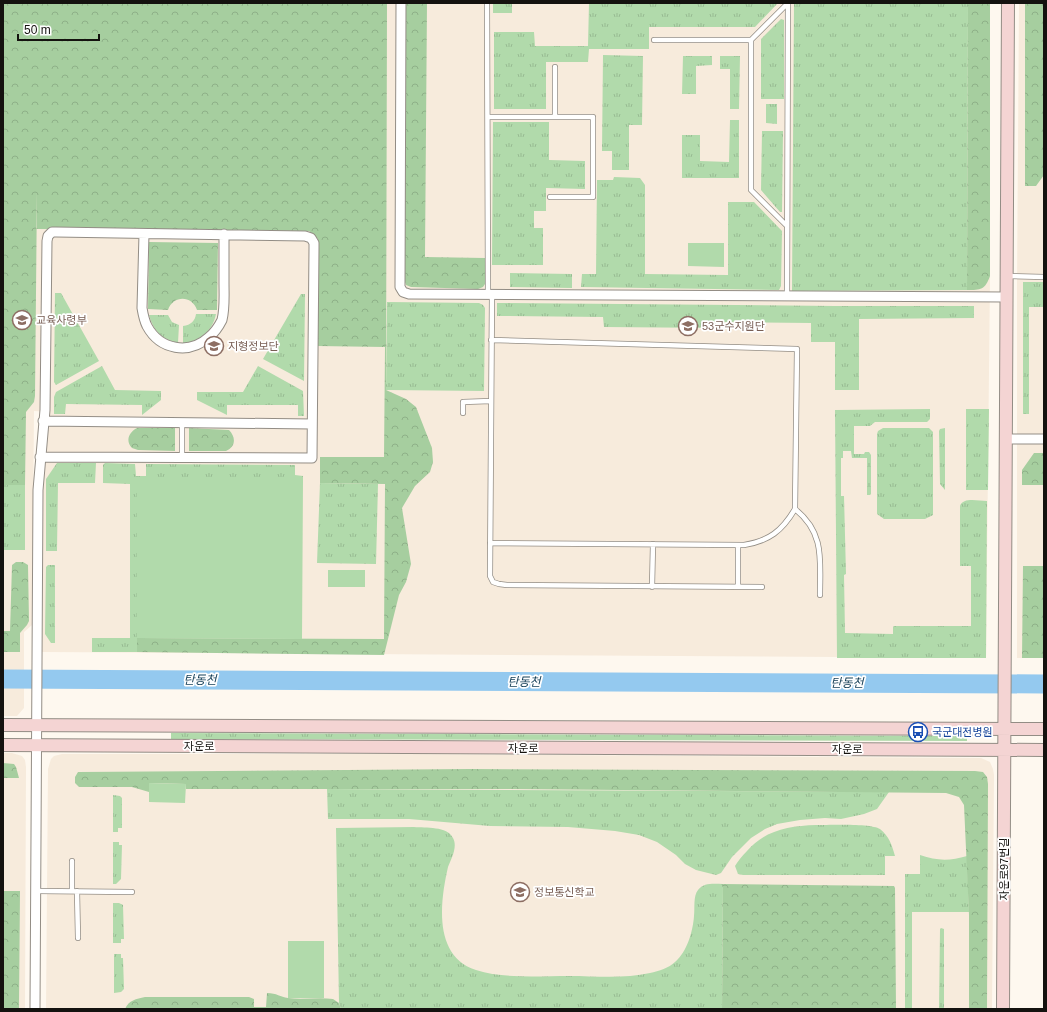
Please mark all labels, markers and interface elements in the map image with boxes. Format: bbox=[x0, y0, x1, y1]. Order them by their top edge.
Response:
scale bar bbox=[18, 16, 99, 42]
text: 50 m bbox=[24, 23, 51, 37]
school or university icon: 교육사령부 bbox=[11, 309, 33, 331]
place label: 교육사령부 bbox=[36, 314, 87, 326]
school or university icon: 53군수지원단 bbox=[677, 315, 699, 337]
place label: 53군수지원단 bbox=[702, 320, 765, 332]
school or university icon: 지형정보단 bbox=[203, 335, 225, 357]
place label: 지형정보단 bbox=[228, 340, 279, 352]
water label: 탄동천 bbox=[183, 673, 219, 687]
water label: 탄동천 bbox=[507, 675, 543, 689]
water label: 탄동천 bbox=[830, 676, 866, 690]
bus stop icon: 국군대전병원 bbox=[907, 721, 929, 743]
place label: 국군대전병원 bbox=[932, 726, 993, 738]
street label: 자운로 bbox=[184, 740, 214, 752]
street label: 자운로 bbox=[508, 742, 538, 754]
street label: 자운로 bbox=[832, 743, 862, 755]
street label: 자운로97번길 bbox=[998, 838, 1010, 900]
school or university icon: 정보통신학교 bbox=[509, 881, 531, 903]
place label: 정보통신학교 bbox=[534, 886, 595, 898]

